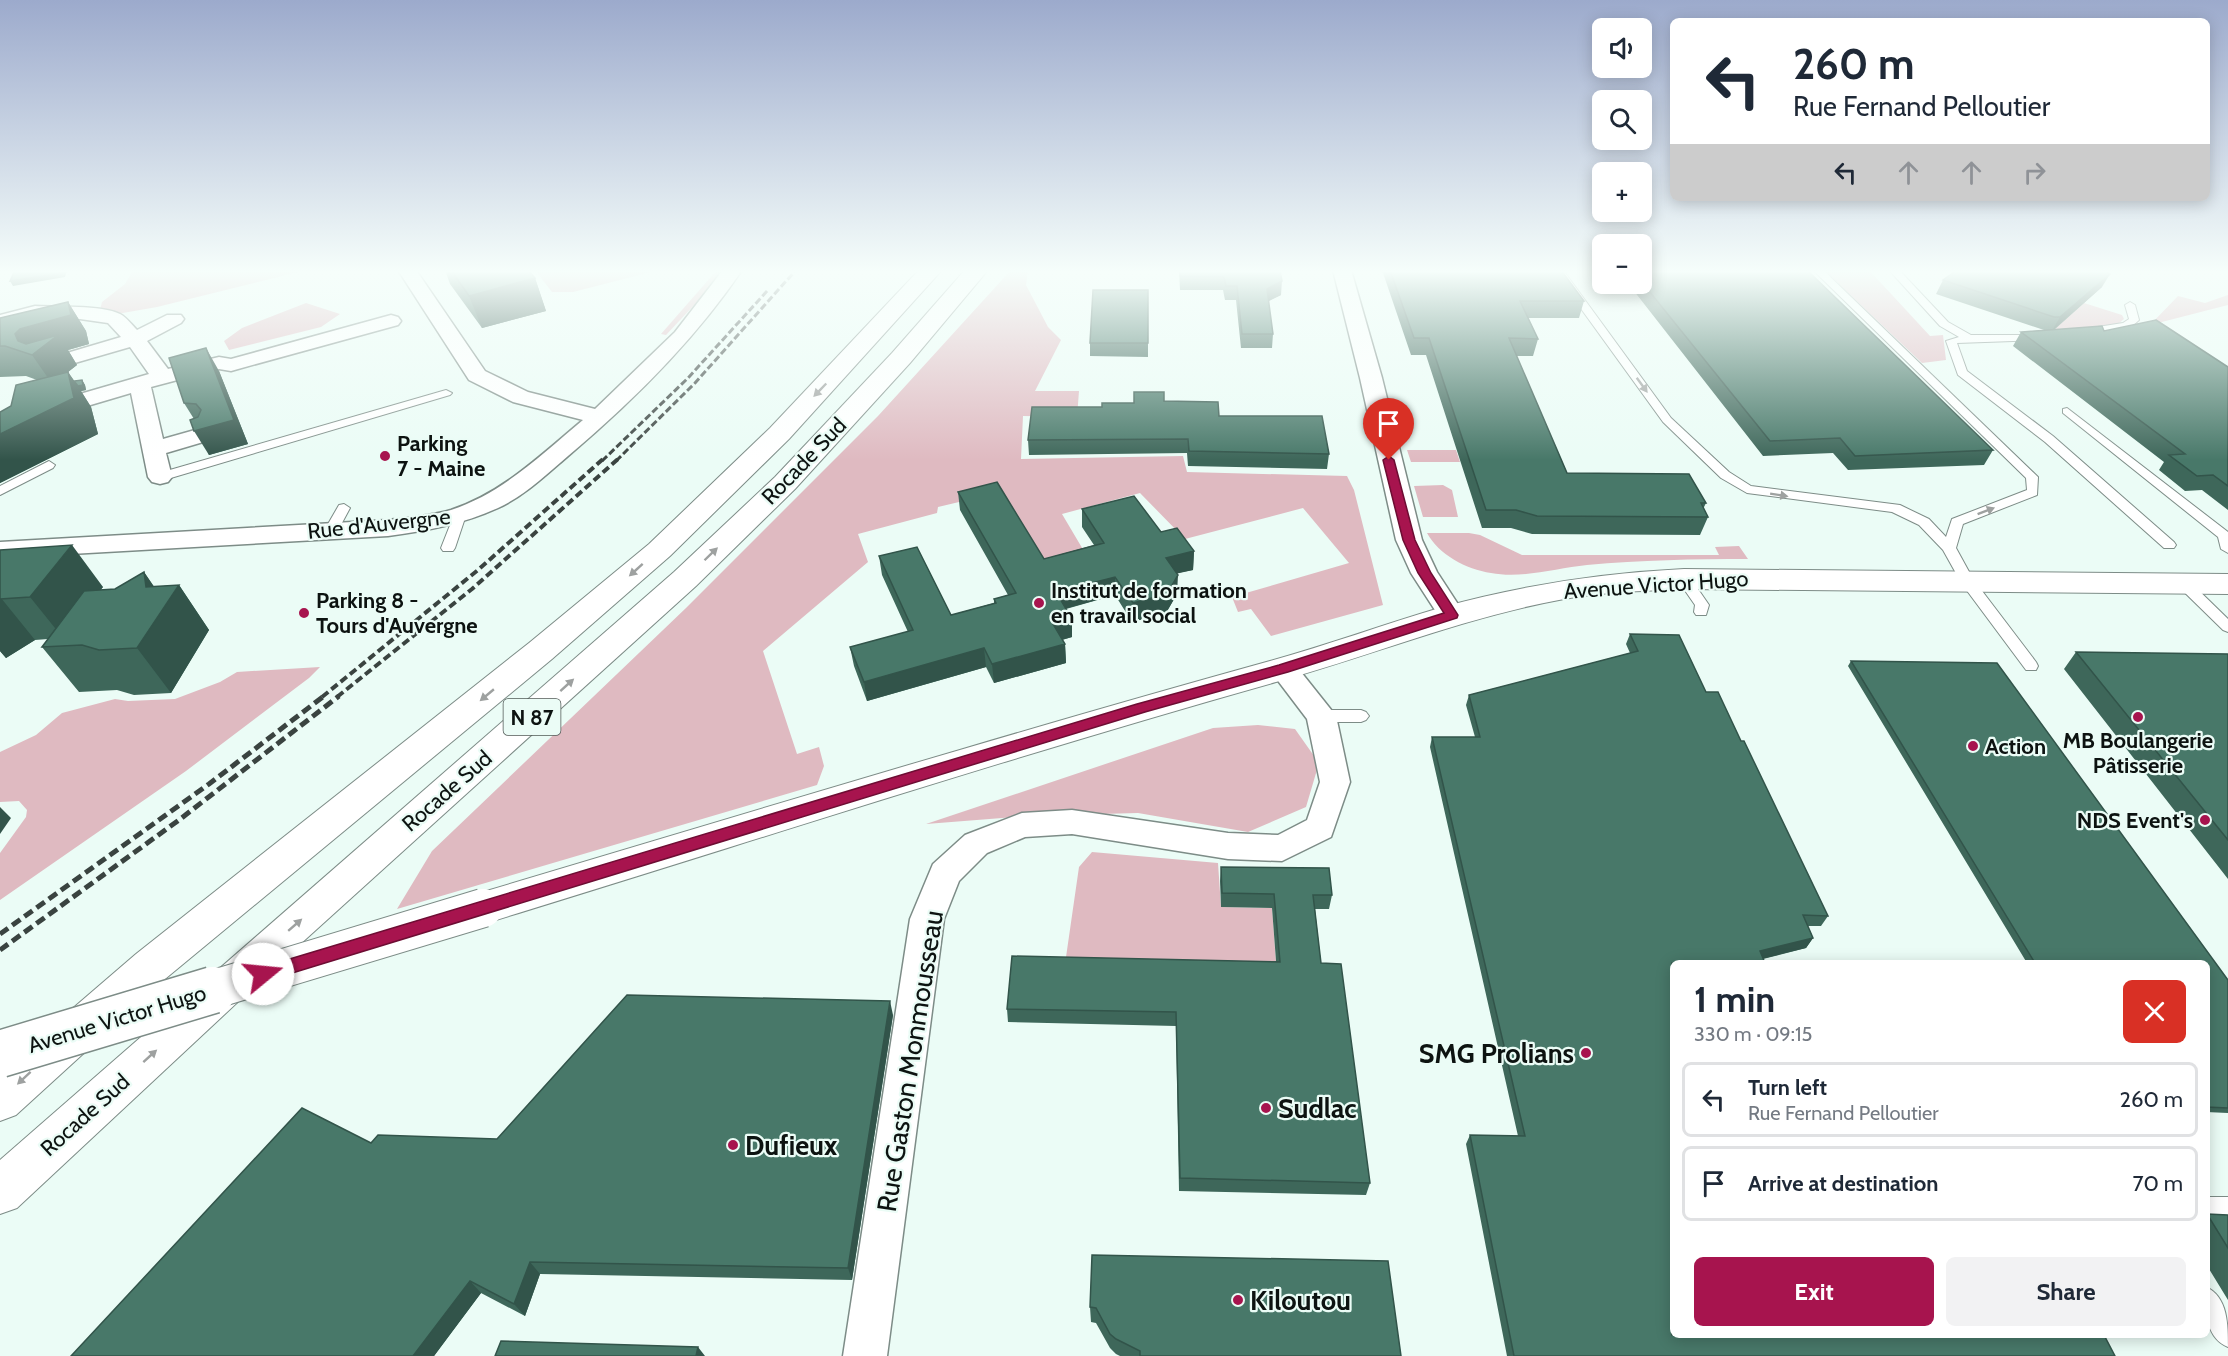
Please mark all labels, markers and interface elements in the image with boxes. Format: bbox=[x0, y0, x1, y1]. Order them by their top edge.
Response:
map controls bbox=[1592, 18, 1652, 294]
button: sound bbox=[1592, 18, 1652, 78]
text: 260 m bbox=[1793, 38, 1914, 90]
icon: left bbox=[1694, 42, 1772, 120]
button: search bbox=[1592, 90, 1652, 150]
text: Rue Fernand Pelloutier bbox=[1793, 90, 2050, 123]
icon: left bbox=[1829, 156, 1862, 189]
icon: ahead bbox=[1892, 156, 1925, 189]
icon: ahead bbox=[1955, 156, 1988, 189]
icon: right bbox=[2018, 156, 2051, 189]
button: + bbox=[1592, 162, 1652, 222]
button: − bbox=[1592, 234, 1652, 294]
one-way arrow bbox=[1636, 377, 1648, 393]
one-way arrow bbox=[814, 383, 828, 397]
pin bbox=[1363, 398, 1414, 460]
icon: arrive bbox=[1372, 407, 1405, 440]
street label: Rocade Sud bbox=[756, 412, 852, 510]
place label: Parking 7 - Maine bbox=[397, 430, 485, 482]
marker: Parking 7 - Maine bbox=[378, 449, 392, 463]
one-way arrow bbox=[1770, 490, 1789, 499]
street label: Rue d'Auvergne bbox=[306, 503, 452, 545]
one-way arrow bbox=[1978, 506, 1996, 516]
one-way arrow bbox=[704, 547, 719, 561]
one-way arrow bbox=[629, 563, 644, 576]
street label: Avenue Victor Hugo bbox=[1563, 565, 1749, 605]
place label: Institut de formation en travail social bbox=[1051, 577, 1247, 629]
place label: Parking 8 - Tours d'Auvergne bbox=[316, 587, 478, 639]
marker: Institut de formation en travail social bbox=[1032, 596, 1046, 610]
marker: Parking 8 - Tours d'Auvergne bbox=[297, 606, 311, 620]
one-way arrow bbox=[559, 679, 574, 692]
one-way arrow bbox=[479, 689, 495, 702]
road number: N 87 bbox=[504, 699, 560, 735]
marker: MB Boulangerie Pâtisserie bbox=[2131, 710, 2145, 724]
place label: MB Boulangerie Pâtisserie bbox=[2063, 727, 2213, 779]
place label: Action bbox=[1985, 733, 2046, 760]
marker: Action bbox=[1966, 739, 1980, 753]
street label: Rocade Sud bbox=[396, 745, 498, 837]
place label: NDS Event's bbox=[2077, 807, 2193, 834]
marker: NDS Event's bbox=[2198, 813, 2212, 827]
street label: Rue Gaston Monmousseau bbox=[870, 908, 950, 1214]
one-way arrow bbox=[287, 919, 302, 932]
position arrow bbox=[231, 942, 295, 1006]
text: 1 min bbox=[1694, 977, 1775, 1021]
street label: Avenue Victor Hugo bbox=[25, 979, 209, 1059]
button: close bbox=[2123, 980, 2186, 1043]
text: 330 m · 09:15 bbox=[1694, 1022, 1812, 1046]
place label: SMG Prolians bbox=[1419, 1037, 1574, 1070]
marker: SMG Prolians bbox=[1579, 1046, 1593, 1060]
one-way arrow bbox=[143, 1049, 157, 1063]
street label: Rocade Sud bbox=[35, 1068, 135, 1162]
one-way arrow bbox=[17, 1070, 31, 1084]
text: Turn left bbox=[1748, 1074, 1827, 1101]
icon: left bbox=[1697, 1083, 1730, 1116]
text: 260 m bbox=[2119, 1086, 2183, 1113]
place label: Sudlac bbox=[1278, 1092, 1357, 1125]
marker: Sudlac bbox=[1259, 1101, 1273, 1115]
text: Rue Fernand Pelloutier bbox=[1748, 1101, 1939, 1125]
place label: Dufieux bbox=[745, 1129, 837, 1162]
marker: Dufieux bbox=[726, 1138, 740, 1152]
icon: arrive bbox=[1697, 1167, 1730, 1200]
text: Arrive at destination bbox=[1748, 1170, 1938, 1197]
text: 70 m bbox=[2133, 1170, 2183, 1197]
button: Exit bbox=[1694, 1257, 1934, 1326]
button: Share bbox=[1946, 1257, 2186, 1326]
place label: Kiloutou bbox=[1250, 1284, 1351, 1317]
marker: Kiloutou bbox=[1231, 1293, 1245, 1307]

